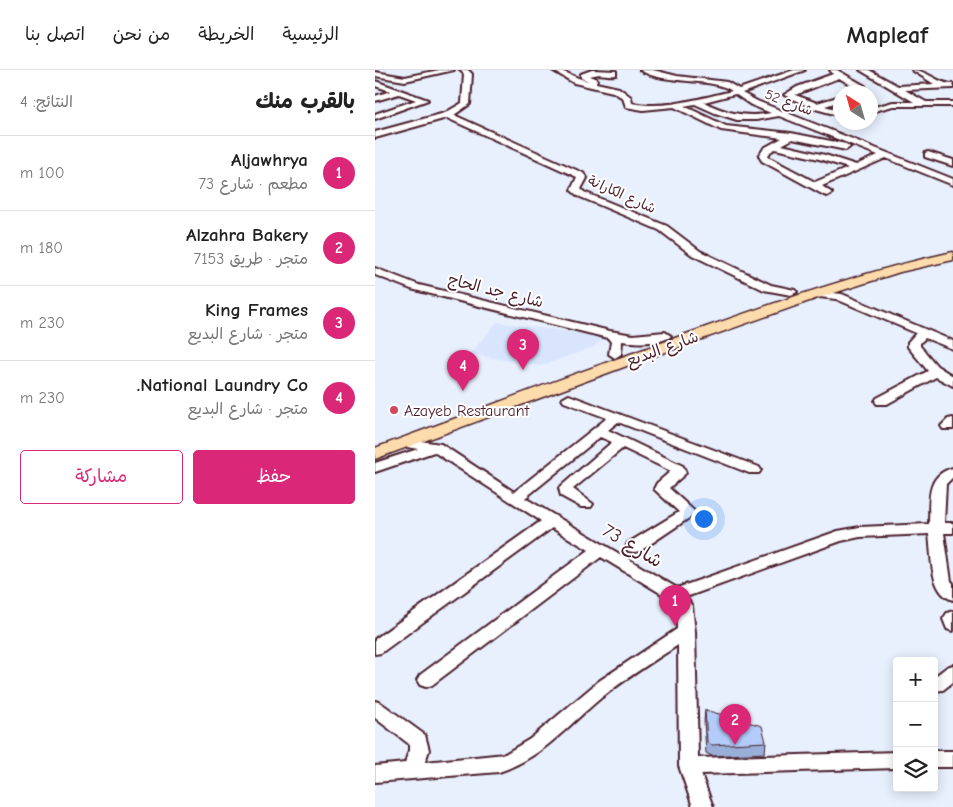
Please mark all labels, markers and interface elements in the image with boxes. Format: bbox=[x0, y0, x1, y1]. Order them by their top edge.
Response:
text: Mapleaf bbox=[847, 21, 928, 49]
text: اتصل بنا bbox=[25, 24, 85, 45]
text: من نحن bbox=[113, 24, 170, 45]
text: الخريطة bbox=[198, 24, 254, 45]
text: الرئيسية bbox=[282, 24, 339, 45]
north arrow bbox=[833, 85, 878, 130]
street label: شارع 52 bbox=[762, 86, 815, 120]
text: بالقرب منك bbox=[255, 89, 355, 113]
text: النتائج: 4 bbox=[20, 93, 73, 111]
text: Aljawhrya bbox=[231, 149, 308, 171]
text: 100 m bbox=[20, 164, 64, 182]
text: 1 bbox=[336, 164, 342, 182]
street label: شارع الكارانة bbox=[585, 172, 658, 218]
text: مطعم · شارع 73 bbox=[198, 175, 308, 193]
text: Alzahra Bakery bbox=[186, 224, 308, 246]
text: 180 m bbox=[20, 239, 63, 257]
text: 2 bbox=[335, 239, 343, 257]
text: متجر · طريق 7153 bbox=[194, 250, 308, 268]
street label: شارع جد الحاج bbox=[446, 270, 545, 313]
text: King Frames bbox=[205, 299, 308, 321]
text: 230 m bbox=[20, 314, 65, 332]
text: 3 bbox=[335, 314, 343, 332]
text: متجر · شارع البديع bbox=[188, 325, 308, 343]
street label: شارع البديع bbox=[624, 328, 702, 372]
pin: 3 bbox=[507, 329, 539, 370]
pin: 4 bbox=[447, 350, 479, 391]
text: National Laundry Co. bbox=[137, 374, 308, 396]
text: 230 m bbox=[20, 389, 65, 407]
text: 4 bbox=[335, 389, 343, 407]
text: متجر · شارع البديع bbox=[188, 400, 308, 418]
place label: Azayeb Restaurant bbox=[404, 402, 530, 420]
marker: Azayeb Restaurant bbox=[388, 404, 400, 416]
button: مشاركة bbox=[20, 450, 183, 504]
button: حفظ bbox=[193, 450, 355, 504]
your location bbox=[691, 506, 717, 532]
street label: شارع 73 bbox=[597, 519, 666, 574]
pin: 1 bbox=[659, 585, 691, 626]
map controls bbox=[893, 657, 938, 792]
button: + bbox=[893, 657, 938, 702]
button: − bbox=[893, 702, 938, 747]
pin: 2 bbox=[719, 704, 751, 745]
button: layers bbox=[893, 747, 938, 792]

